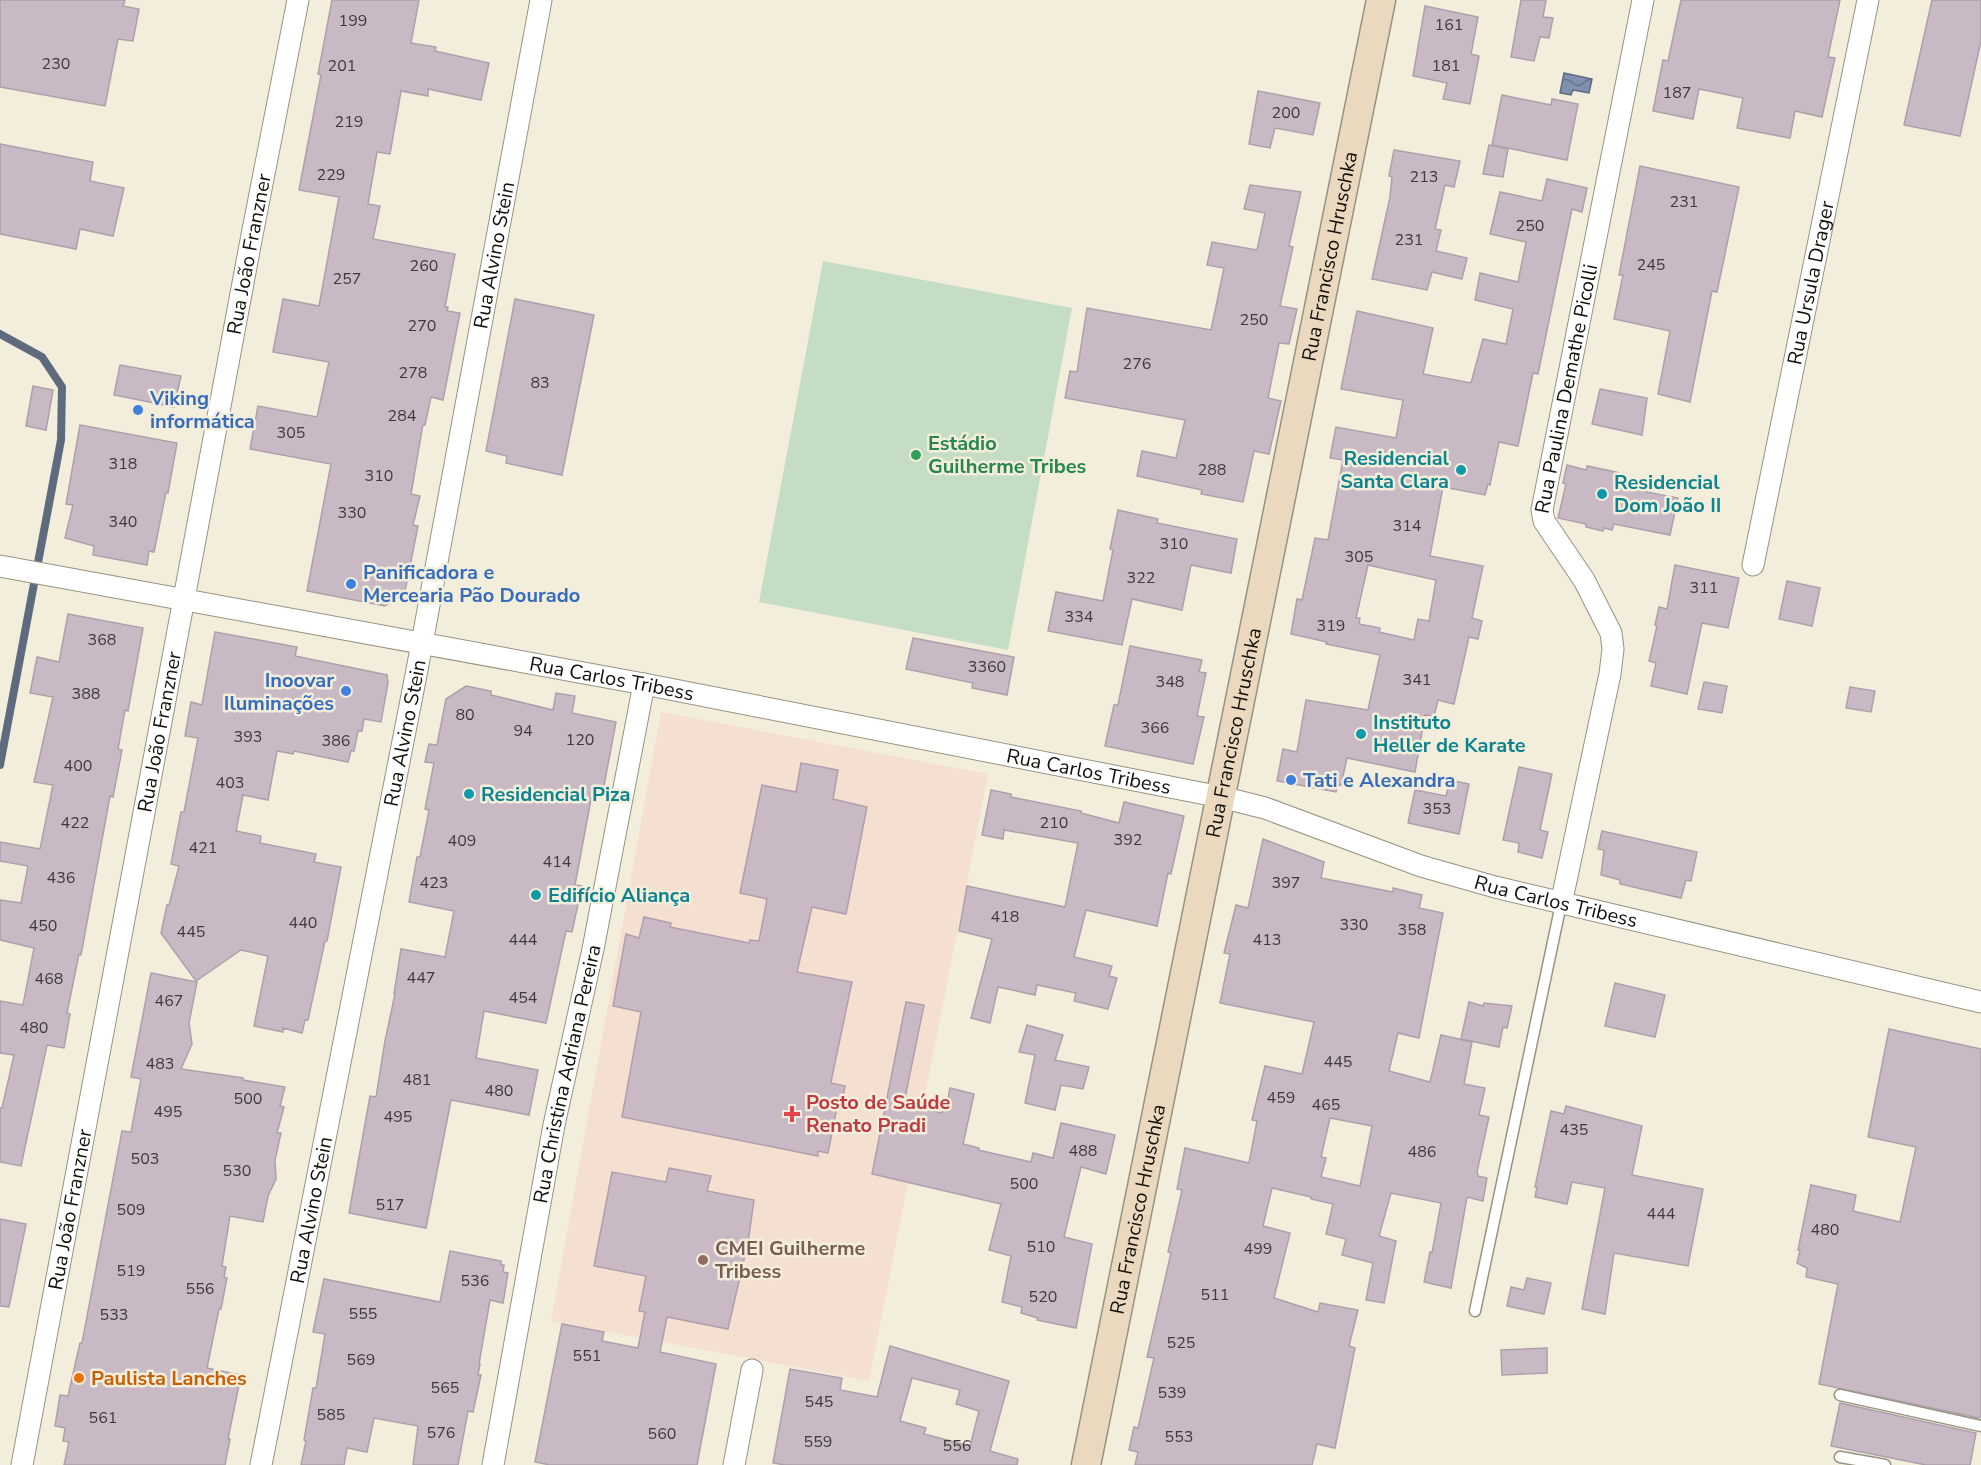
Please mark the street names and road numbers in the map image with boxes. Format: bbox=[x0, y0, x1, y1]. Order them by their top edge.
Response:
street label: Rua Francisco Hruschka bbox=[1295, 149, 1364, 364]
street label: Rua João Franzner bbox=[220, 171, 277, 337]
street label: Rua Alvino Stein bbox=[467, 179, 521, 331]
street label: Rua Ursula Drager bbox=[1781, 198, 1840, 367]
street label: Rua Paulina Demathe Picolli bbox=[1528, 262, 1604, 516]
street label: Rua Francisco Hruschka bbox=[1199, 625, 1268, 840]
street label: Rua João Franzner bbox=[131, 649, 187, 814]
street label: Rua Carlos Tribess bbox=[527, 650, 696, 707]
street label: Rua Alvino Stein bbox=[377, 657, 432, 809]
street label: Rua Carlos Tribess bbox=[1004, 742, 1173, 800]
street label: Rua Carlos Tribess bbox=[1471, 868, 1640, 934]
street label: Rua Christina Adriana Pereira bbox=[527, 942, 607, 1206]
street label: Rua Francisco Hruschka bbox=[1103, 1102, 1172, 1316]
street label: Rua João Franzner bbox=[42, 1127, 98, 1292]
street label: Rua Alvino Stein bbox=[283, 1134, 339, 1286]

